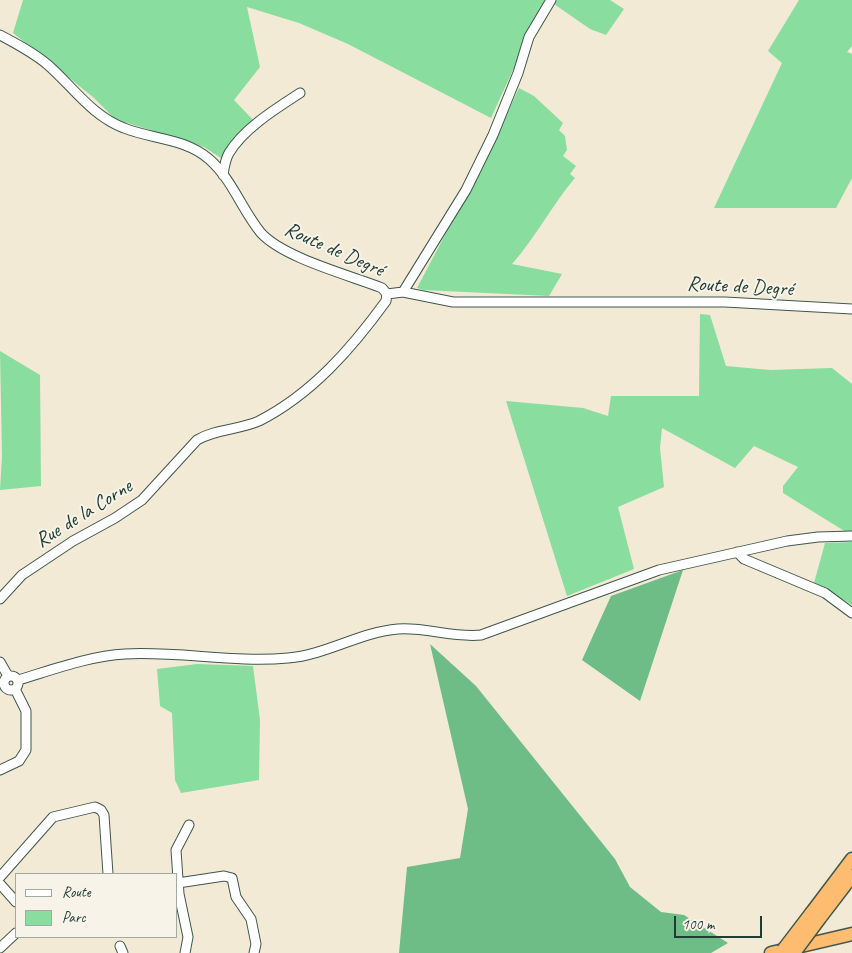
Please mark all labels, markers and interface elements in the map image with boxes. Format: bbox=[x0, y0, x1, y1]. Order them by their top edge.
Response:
street label: Route de Degré bbox=[280, 217, 388, 283]
street label: Route de Degré bbox=[686, 272, 794, 302]
street label: Rue de la Corne bbox=[31, 474, 137, 554]
legend bbox=[15, 873, 178, 938]
text: Route bbox=[62, 883, 91, 902]
scale bar bbox=[677, 906, 764, 938]
text: Parc bbox=[62, 908, 86, 927]
text: 100 m bbox=[682, 915, 714, 934]

